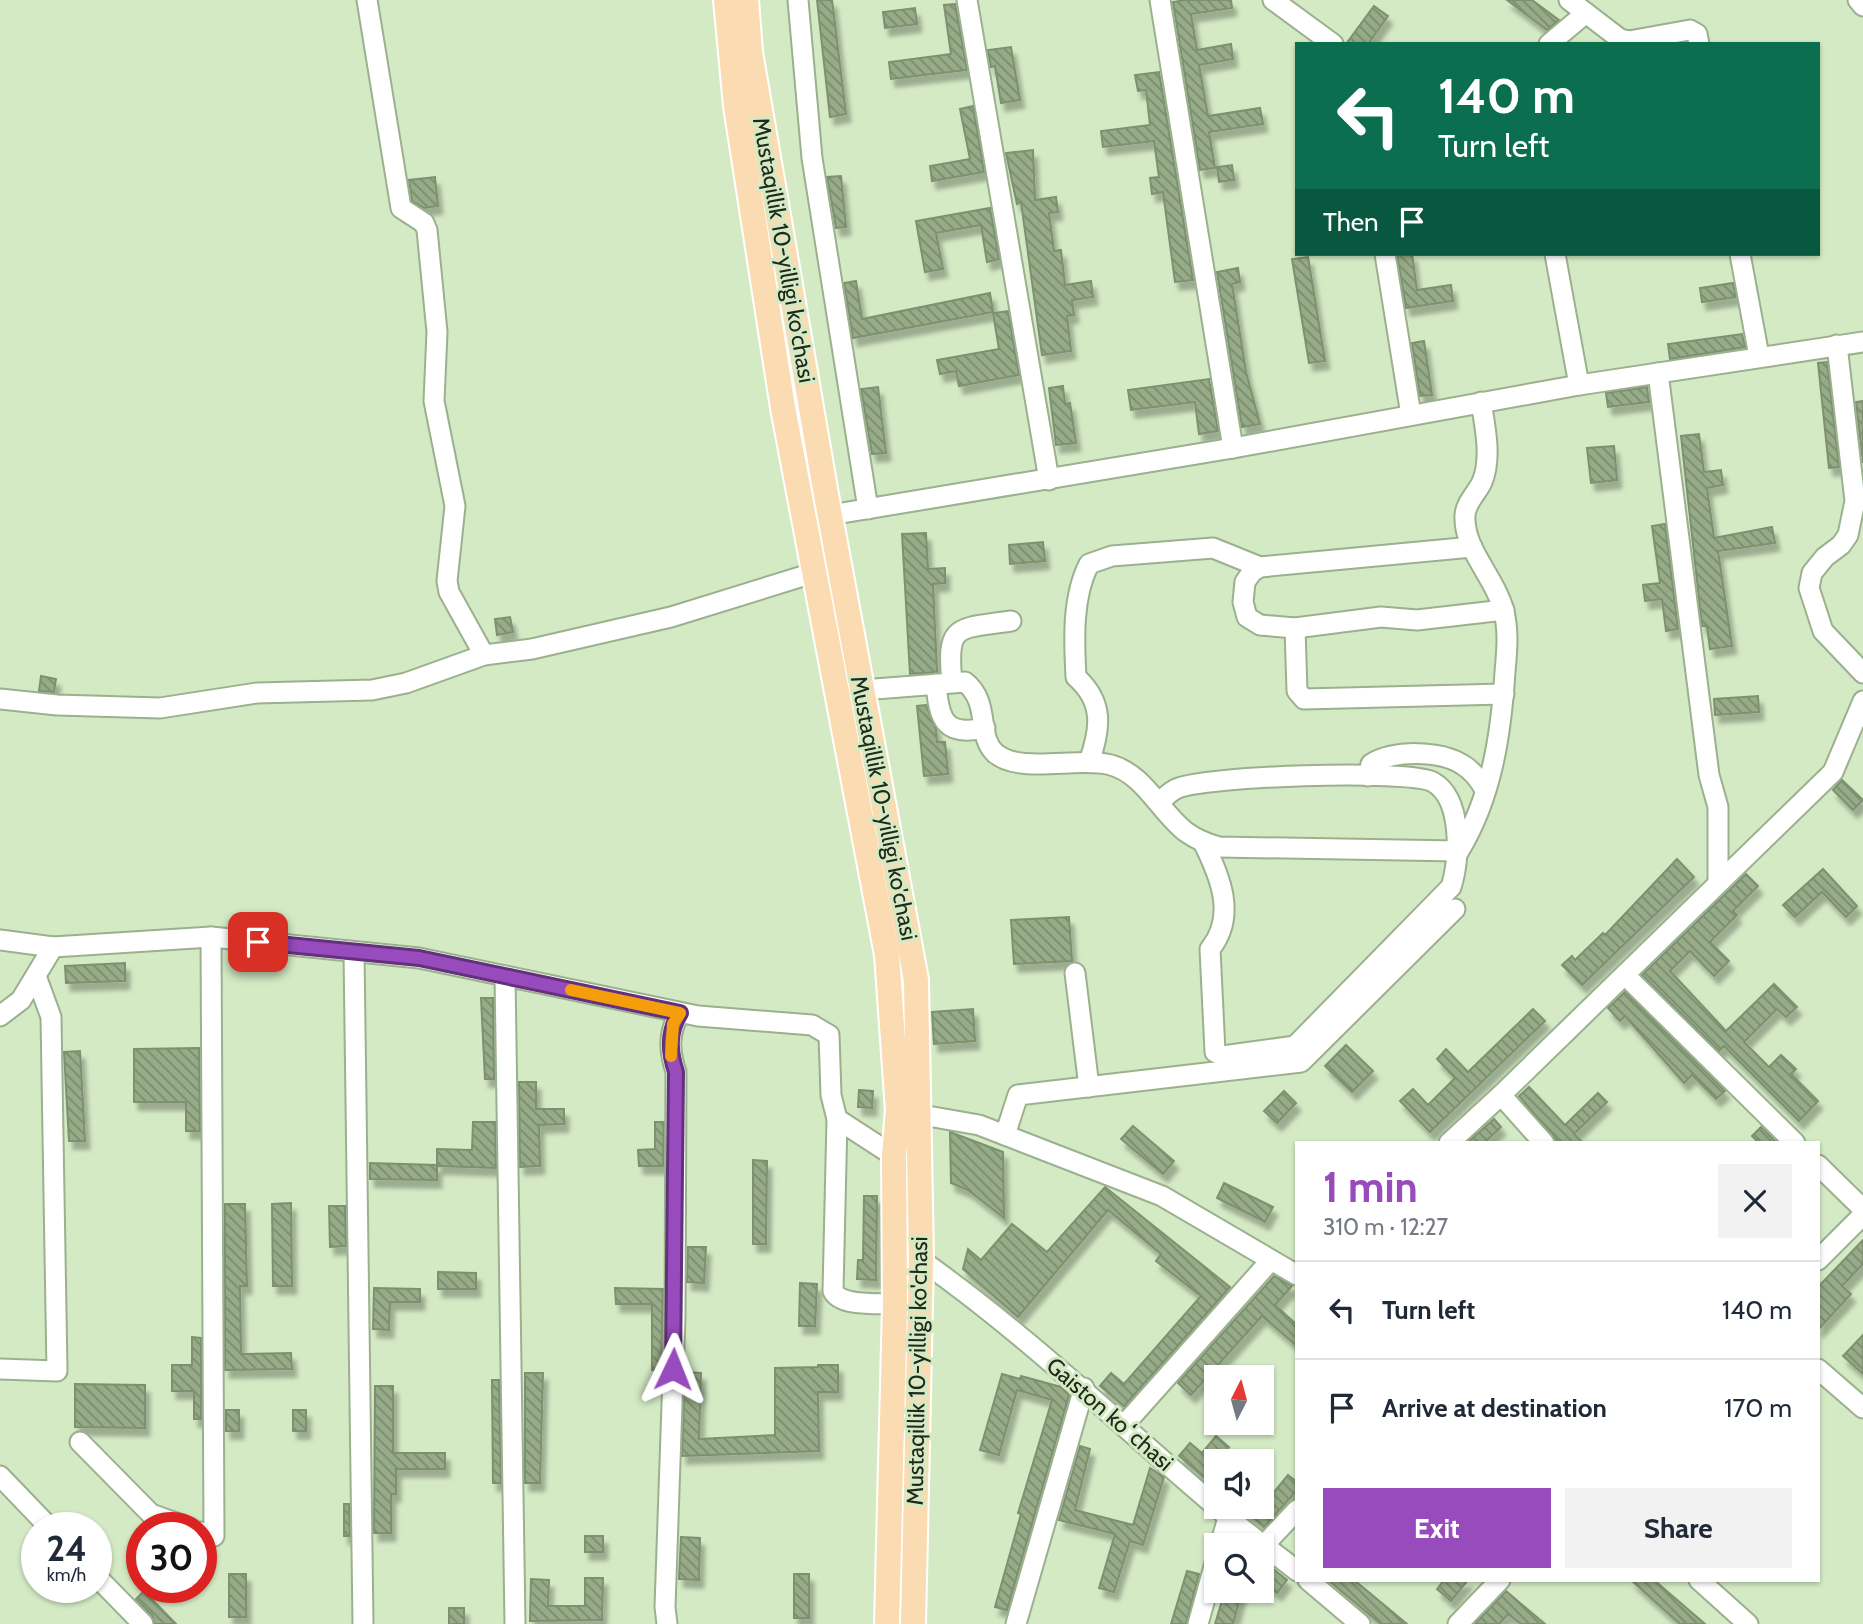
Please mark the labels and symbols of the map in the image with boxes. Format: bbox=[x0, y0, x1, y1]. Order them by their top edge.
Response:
street label: Mustaqillik 10-yilligi ko'chasi bbox=[747, 115, 821, 385]
street label: Mustaqillik 10-yilligi ko'chasi bbox=[845, 673, 923, 943]
pin bbox=[228, 912, 288, 972]
street label: Mustaqillik 10-yilligi ko'chasi bbox=[901, 1236, 933, 1506]
position arrow bbox=[636, 1332, 710, 1406]
street label: Gaiston koʻchasi bbox=[1041, 1351, 1179, 1477]
north arrow bbox=[1204, 1365, 1274, 1435]
speed limit sign: 30 bbox=[126, 1512, 217, 1603]

